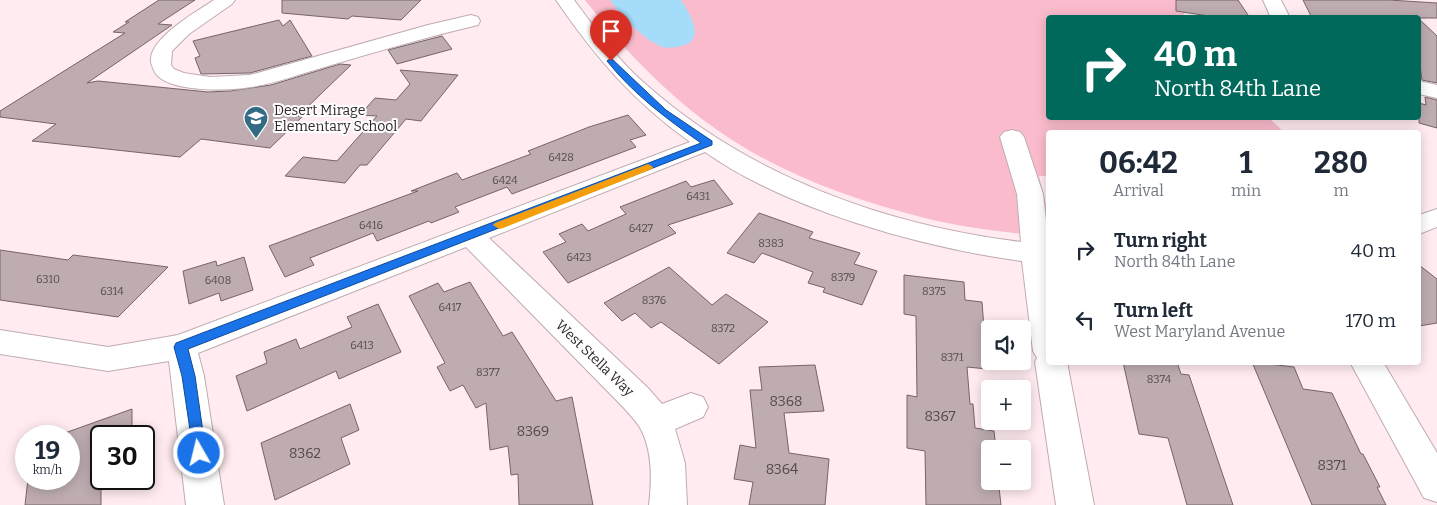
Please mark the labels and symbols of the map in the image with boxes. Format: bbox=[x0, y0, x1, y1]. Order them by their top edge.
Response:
pin bbox=[590, 10, 632, 61]
place label: Desert Mirage Elementary School bbox=[274, 102, 397, 135]
school or university icon: Desert Mirage Elementary School bbox=[243, 105, 269, 139]
house number: 6428 bbox=[548, 151, 574, 164]
house number: 6424 bbox=[492, 174, 518, 187]
house number: 6431 bbox=[686, 190, 710, 203]
house number: 6416 bbox=[359, 219, 383, 232]
house number: 6427 bbox=[629, 222, 654, 235]
house number: 8383 bbox=[758, 237, 784, 250]
house number: 6423 bbox=[566, 251, 592, 264]
house number: 8379 bbox=[831, 271, 855, 284]
house number: 6310 bbox=[36, 273, 60, 286]
house number: 6408 bbox=[205, 274, 231, 287]
house number: 6314 bbox=[100, 285, 124, 298]
house number: 8375 bbox=[922, 285, 946, 298]
house number: 8376 bbox=[642, 294, 666, 307]
house number: 6417 bbox=[439, 301, 462, 314]
street label: West Stella Way bbox=[552, 317, 638, 400]
house number: 8372 bbox=[711, 322, 735, 335]
house number: 6413 bbox=[350, 339, 374, 352]
house number: 8371 bbox=[941, 351, 964, 364]
house number: 8377 bbox=[476, 366, 500, 379]
house number: 8374 bbox=[1147, 373, 1172, 386]
house number: 8368 bbox=[770, 393, 802, 410]
house number: 8367 bbox=[924, 408, 956, 425]
house number: 8369 bbox=[517, 423, 549, 440]
speed limit sign: 30 bbox=[90, 425, 155, 490]
position arrow bbox=[172, 426, 224, 478]
house number: 8362 bbox=[289, 445, 321, 462]
house number: 8371 bbox=[1318, 457, 1347, 474]
house number: 8364 bbox=[766, 461, 798, 478]

